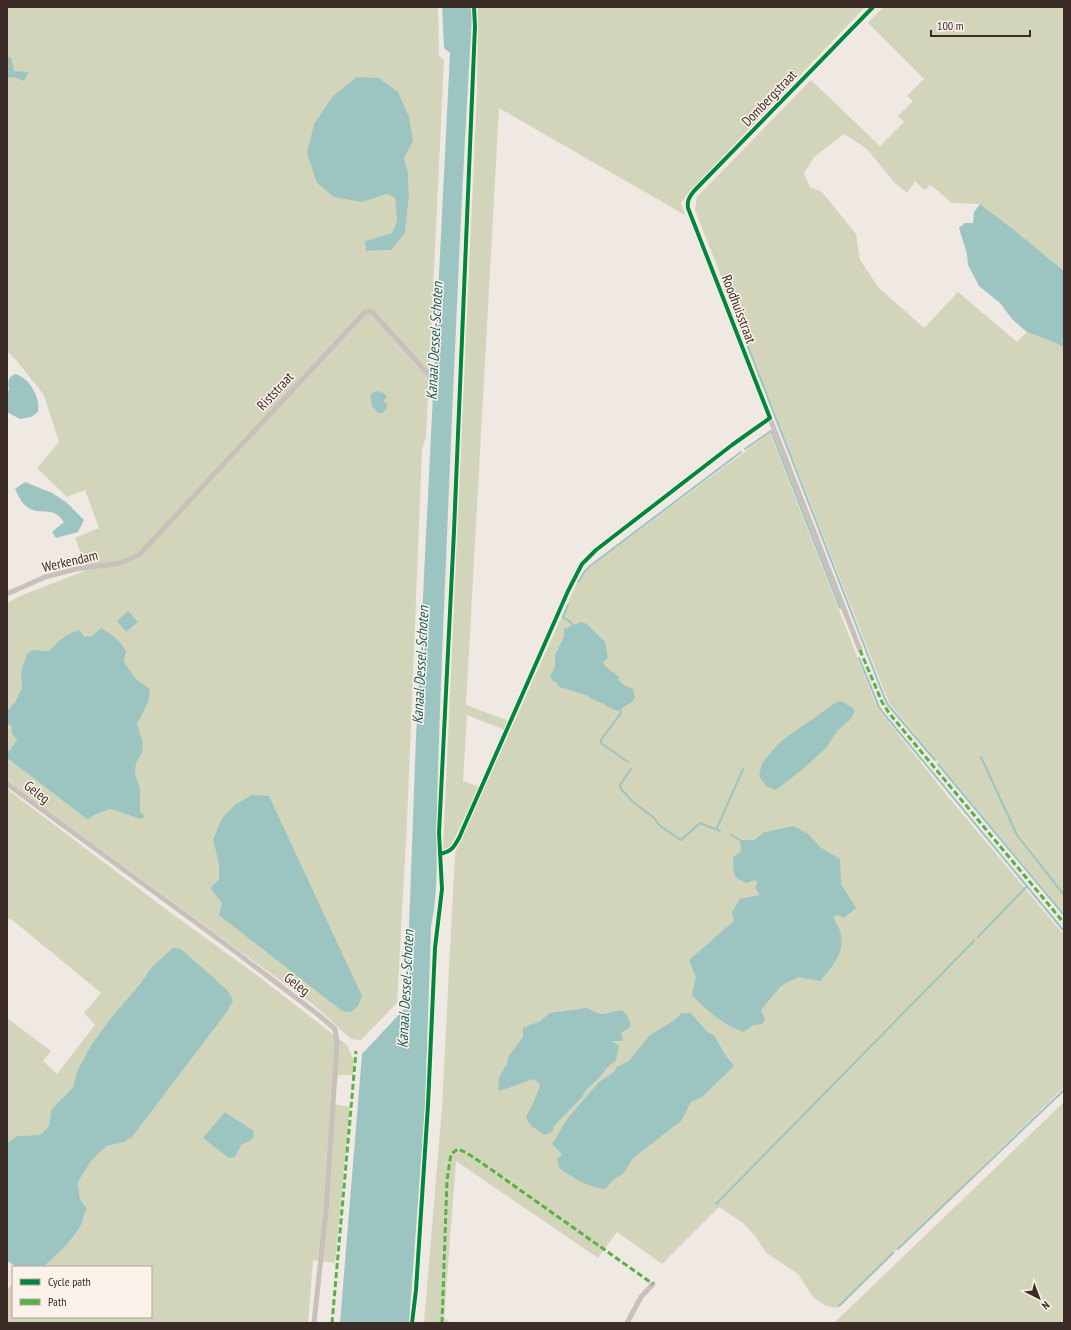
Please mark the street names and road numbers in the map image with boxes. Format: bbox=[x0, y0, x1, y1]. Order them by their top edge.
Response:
street label: Dombergstraat bbox=[738, 66, 800, 130]
street label: Roodhuisstraat bbox=[718, 272, 760, 346]
street label: Riststraat bbox=[253, 368, 297, 414]
street label: Werkendam bbox=[40, 546, 100, 576]
street label: Geleg bbox=[21, 776, 53, 808]
street label: Geleg bbox=[281, 968, 313, 1000]

